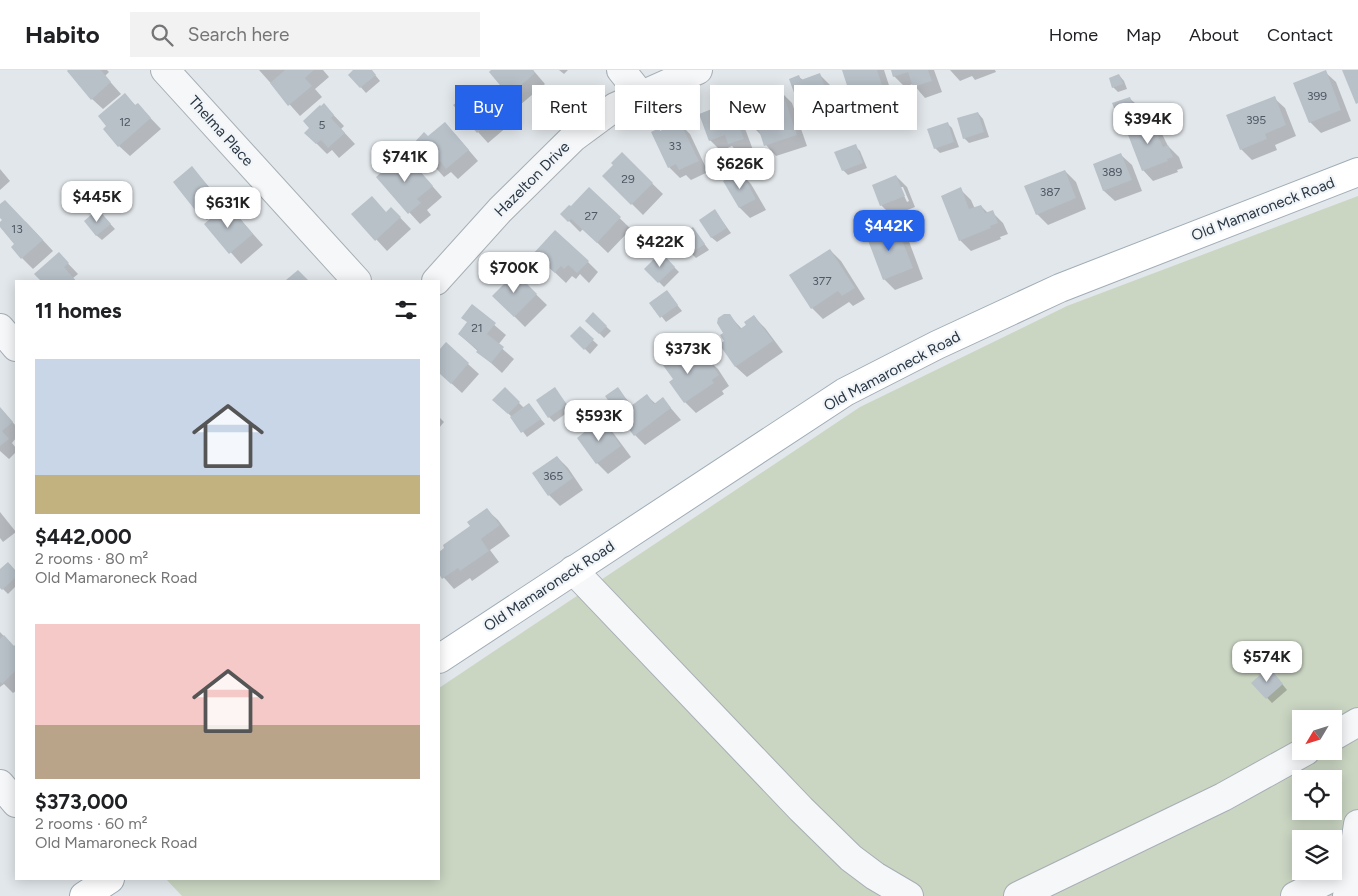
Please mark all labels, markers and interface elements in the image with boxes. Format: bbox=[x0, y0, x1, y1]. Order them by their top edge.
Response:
search box bbox=[130, 12, 480, 57]
text: Habito bbox=[25, 20, 100, 49]
icon: search bbox=[148, 21, 176, 49]
text: Search here bbox=[188, 23, 289, 46]
text: Home bbox=[1049, 24, 1098, 46]
text: Map bbox=[1126, 24, 1161, 46]
text: About bbox=[1189, 24, 1239, 46]
text: Contact bbox=[1267, 24, 1333, 46]
chip: Buy bbox=[455, 85, 522, 130]
chip: Rent bbox=[532, 85, 605, 130]
chip: Filters bbox=[615, 85, 700, 130]
chip: New bbox=[710, 85, 784, 130]
chip: Apartment bbox=[794, 85, 917, 130]
house number: 399 bbox=[1307, 89, 1327, 103]
street label: Thelma Place bbox=[185, 92, 257, 170]
pin: $394K bbox=[1113, 102, 1183, 145]
text: $394K bbox=[1124, 109, 1172, 128]
house number: 395 bbox=[1246, 113, 1266, 127]
house number: 12 bbox=[119, 115, 131, 129]
house number: 5 bbox=[319, 118, 326, 132]
street label: Hazelton Drive bbox=[491, 138, 573, 220]
house number: 33 bbox=[668, 139, 682, 153]
pin: $741K bbox=[370, 140, 440, 183]
text: $741K bbox=[382, 147, 428, 166]
pin: $626K bbox=[705, 148, 775, 190]
text: $626K bbox=[716, 154, 764, 173]
house number: 389 bbox=[1102, 165, 1123, 179]
house number: 29 bbox=[621, 172, 635, 186]
street label: Old Mamaroneck Road bbox=[1189, 173, 1337, 245]
pin: $445K bbox=[62, 180, 132, 223]
house number: 387 bbox=[1040, 185, 1061, 199]
pin: $631K bbox=[193, 186, 263, 229]
text: $445K bbox=[72, 187, 122, 206]
text: $631K bbox=[206, 193, 250, 212]
house number: 27 bbox=[584, 209, 598, 223]
pin: $442K bbox=[854, 210, 924, 252]
text: $442K bbox=[864, 216, 914, 235]
house number: 13 bbox=[11, 222, 23, 236]
pin: $422K bbox=[625, 226, 695, 268]
text: $422K bbox=[636, 232, 684, 251]
pin: $700K bbox=[479, 252, 549, 294]
text: $700K bbox=[489, 258, 539, 277]
house number: 377 bbox=[812, 274, 832, 288]
icon: filters bbox=[392, 296, 420, 324]
text: 11 homes bbox=[35, 298, 122, 323]
house number: 21 bbox=[471, 321, 483, 335]
street label: Old Mamaroneck Road bbox=[821, 327, 963, 415]
pin: $373K bbox=[653, 332, 723, 375]
text: $373K bbox=[665, 339, 711, 358]
icon: home bbox=[183, 391, 273, 481]
pin: $593K bbox=[564, 400, 634, 442]
text: $593K bbox=[576, 406, 623, 425]
house number: 365 bbox=[543, 469, 563, 483]
text: $442,000 bbox=[35, 524, 132, 549]
street label: Old Mamaroneck Road bbox=[480, 537, 618, 635]
text: 2 rooms · 80 m² bbox=[35, 549, 148, 568]
text: Old Mamaroneck Road bbox=[35, 568, 197, 587]
pin: $574K bbox=[1232, 640, 1302, 683]
text: $574K bbox=[1243, 647, 1291, 666]
icon: home bbox=[183, 656, 273, 746]
north arrow bbox=[1292, 710, 1342, 760]
map controls bbox=[1292, 710, 1342, 880]
button: locate bbox=[1292, 770, 1342, 820]
text: $373,000 bbox=[35, 789, 128, 814]
text: 2 rooms · 60 m² bbox=[35, 814, 148, 833]
button: layers bbox=[1292, 830, 1342, 880]
text: Old Mamaroneck Road bbox=[35, 833, 197, 852]

